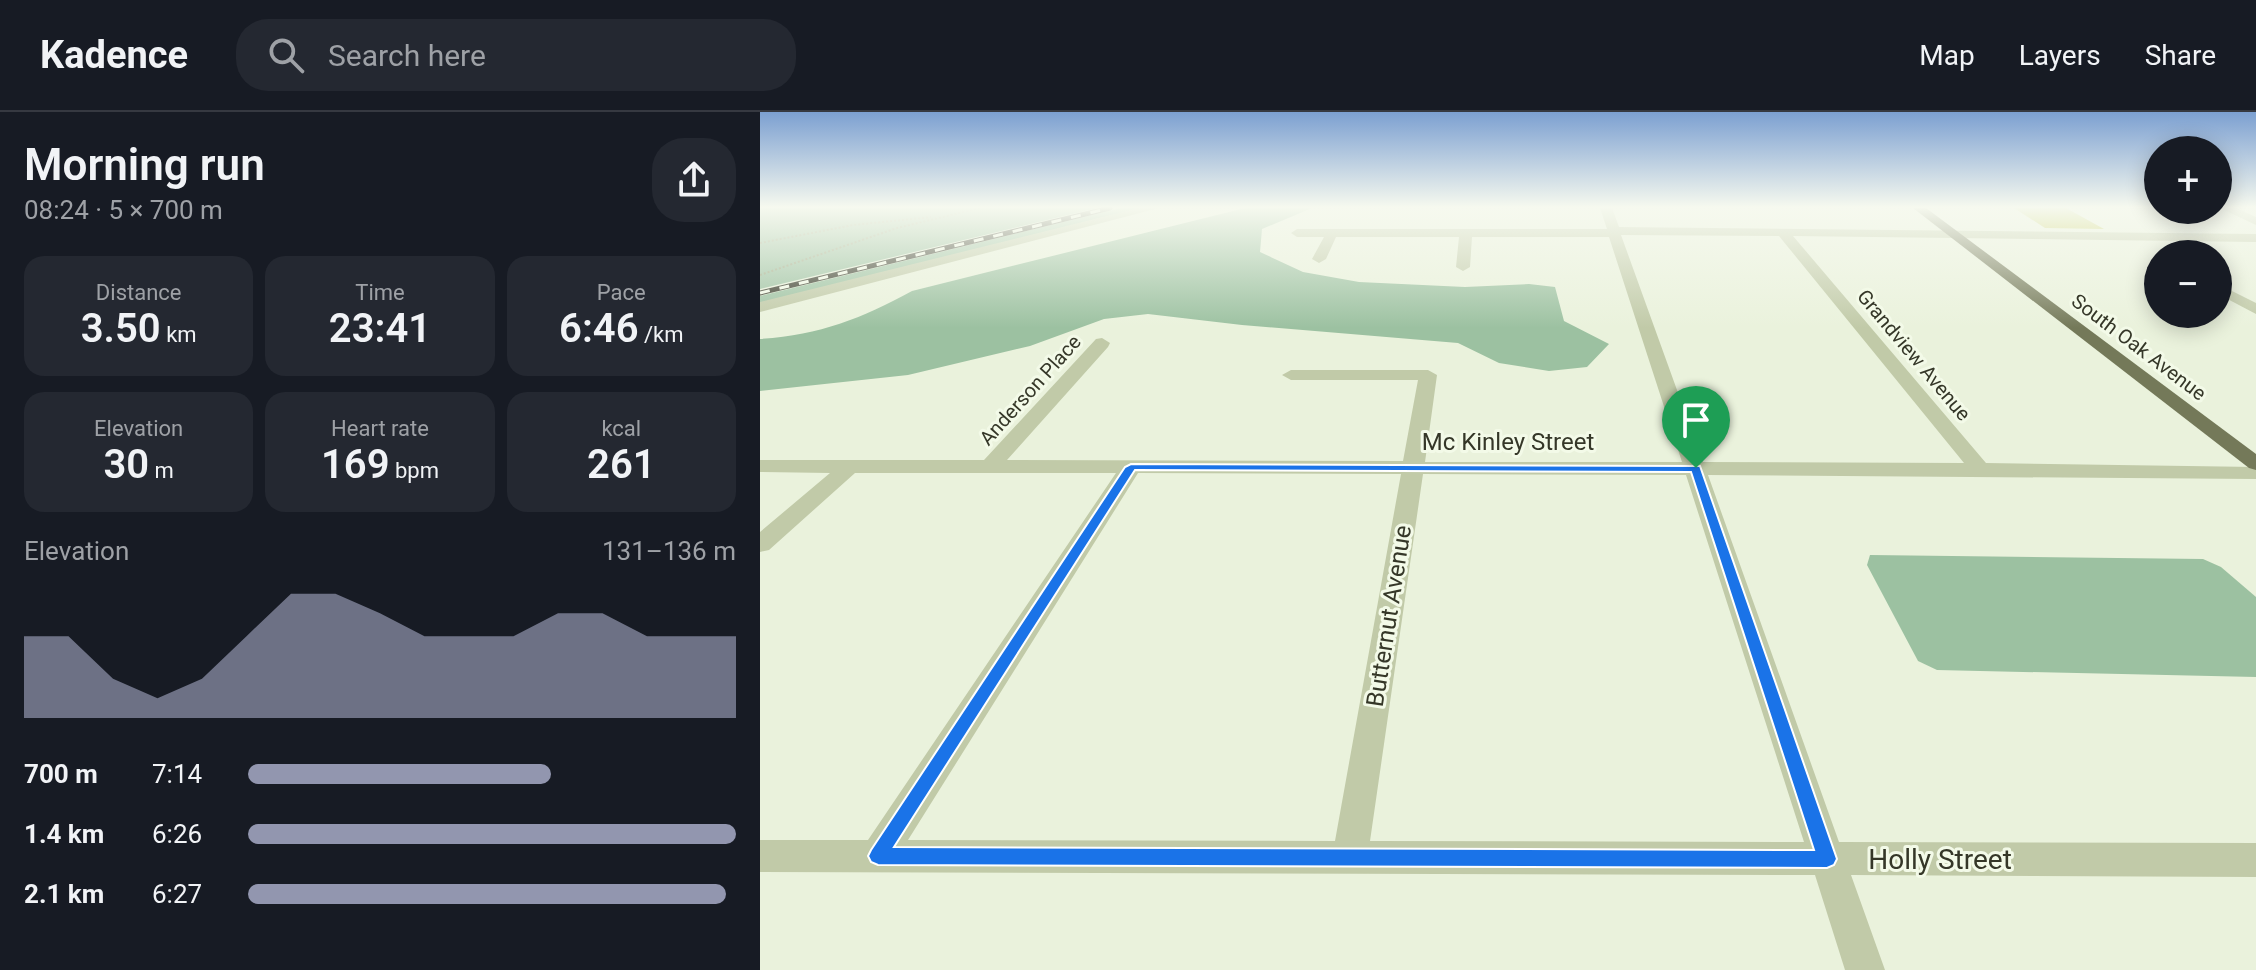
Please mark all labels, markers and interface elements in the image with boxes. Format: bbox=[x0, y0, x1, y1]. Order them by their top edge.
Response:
search box bbox=[236, 19, 796, 91]
text: Kadence bbox=[40, 33, 188, 77]
icon: search bbox=[264, 33, 308, 77]
text: Search here bbox=[328, 38, 486, 73]
text: Map bbox=[1919, 39, 1975, 72]
text: Layers bbox=[2019, 39, 2101, 72]
text: Share bbox=[2145, 39, 2216, 72]
map controls bbox=[2144, 136, 2232, 328]
button: + bbox=[2144, 136, 2232, 224]
button: share bbox=[652, 138, 736, 222]
text: Morning run bbox=[24, 139, 265, 191]
text: 08:24 · 5 × 700 m bbox=[24, 195, 223, 225]
button: − bbox=[2144, 240, 2232, 328]
text: Distance bbox=[96, 280, 181, 305]
text: Time bbox=[355, 280, 405, 305]
text: Pace bbox=[597, 280, 646, 305]
street label: Grandview Avenue bbox=[1852, 285, 1976, 425]
street label: South Oak Avenue bbox=[2067, 289, 2211, 405]
text: 3.50 bbox=[81, 305, 161, 352]
text: 23:41 bbox=[329, 305, 431, 352]
text: 6:46 bbox=[559, 305, 639, 352]
text: km bbox=[161, 322, 197, 347]
text: /km bbox=[639, 322, 684, 347]
street label: Anderson Place bbox=[974, 330, 1086, 450]
pin bbox=[1662, 386, 1730, 468]
icon: arrive bbox=[1674, 398, 1718, 442]
text: Elevation bbox=[94, 416, 183, 441]
text: Heart rate bbox=[331, 416, 429, 441]
text: kcal bbox=[601, 416, 641, 441]
street label: Mc Kinley Street bbox=[1422, 428, 1594, 456]
text: 30 bbox=[103, 441, 149, 488]
text: 169 bbox=[321, 441, 390, 488]
text: 261 bbox=[587, 441, 656, 488]
text: m bbox=[149, 458, 174, 483]
text: bpm bbox=[390, 458, 439, 483]
street label: Butternut Avenue bbox=[1361, 523, 1417, 709]
text: Elevation bbox=[24, 536, 129, 566]
text: 131–136 m bbox=[602, 536, 736, 566]
text: 700 m bbox=[24, 759, 98, 789]
text: 7:14 bbox=[152, 759, 202, 789]
text: 1.4 km bbox=[24, 819, 104, 849]
text: 6:26 bbox=[152, 819, 202, 849]
street label: Holly Street bbox=[1868, 843, 2012, 876]
text: 2.1 km bbox=[24, 879, 104, 909]
text: 6:27 bbox=[152, 879, 202, 909]

